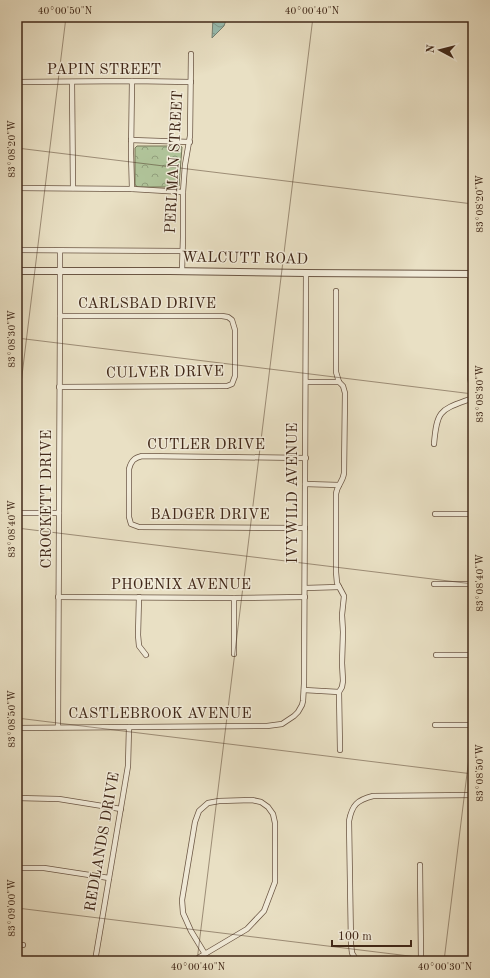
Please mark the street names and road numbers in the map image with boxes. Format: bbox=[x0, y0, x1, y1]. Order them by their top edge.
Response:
street label: PAPIN STREET bbox=[47, 63, 161, 78]
street label: PERLMAN STREET bbox=[164, 90, 186, 234]
street label: WALCUTT ROAD bbox=[182, 250, 308, 268]
street label: CARLSBAD DRIVE bbox=[78, 297, 216, 312]
street label: CULVER DRIVE bbox=[106, 364, 224, 382]
street label: IVYWILD AVENUE bbox=[286, 423, 301, 563]
street label: CROCKETT DRIVE bbox=[40, 430, 55, 568]
street label: CUTLER DRIVE bbox=[147, 438, 265, 453]
street label: BADGER DRIVE bbox=[150, 508, 270, 523]
street label: PHOENIX AVENUE bbox=[111, 578, 251, 593]
street label: CASTLEBROOK AVENUE bbox=[68, 707, 252, 722]
street label: REDLANDS DRIVE bbox=[83, 771, 123, 913]

